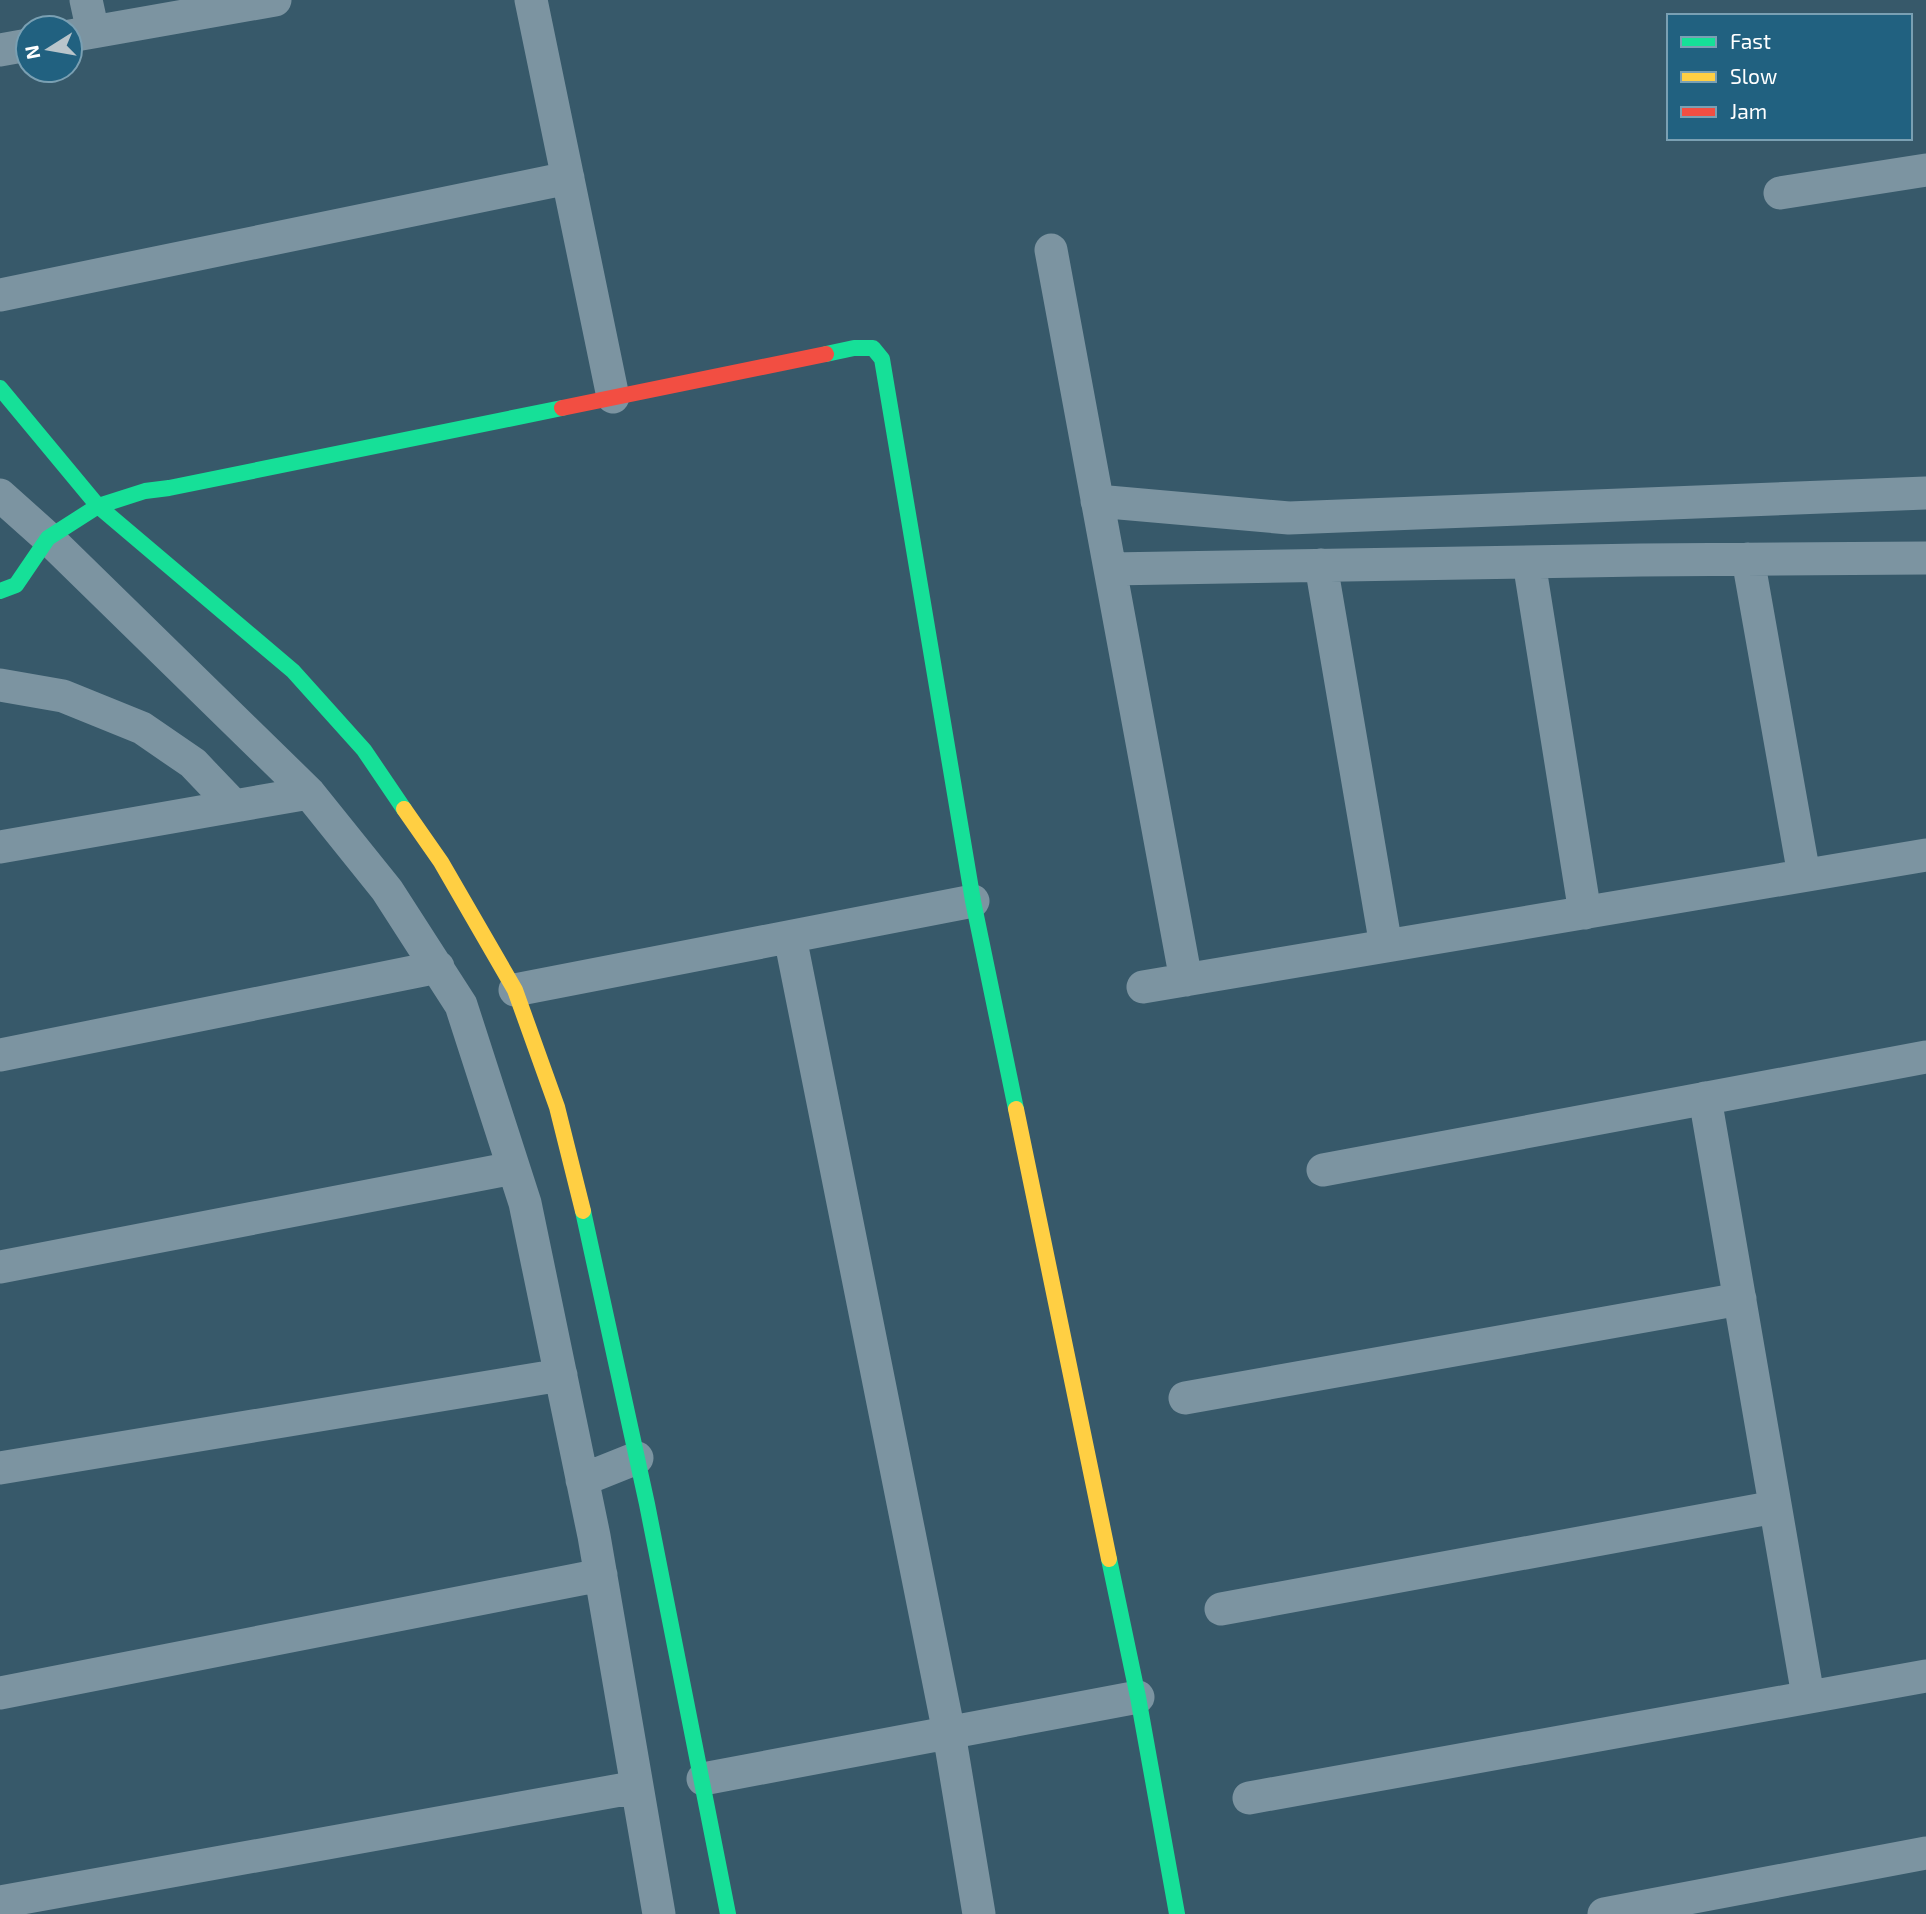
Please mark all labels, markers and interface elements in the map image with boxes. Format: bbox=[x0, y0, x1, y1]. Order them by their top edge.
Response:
north arrow bbox=[14, 14, 84, 84]
legend bbox=[1667, 14, 1912, 140]
text: Fast bbox=[1730, 28, 1771, 53]
text: N bbox=[19, 43, 44, 61]
text: Slow bbox=[1730, 63, 1777, 88]
text: Jam bbox=[1730, 98, 1767, 123]

